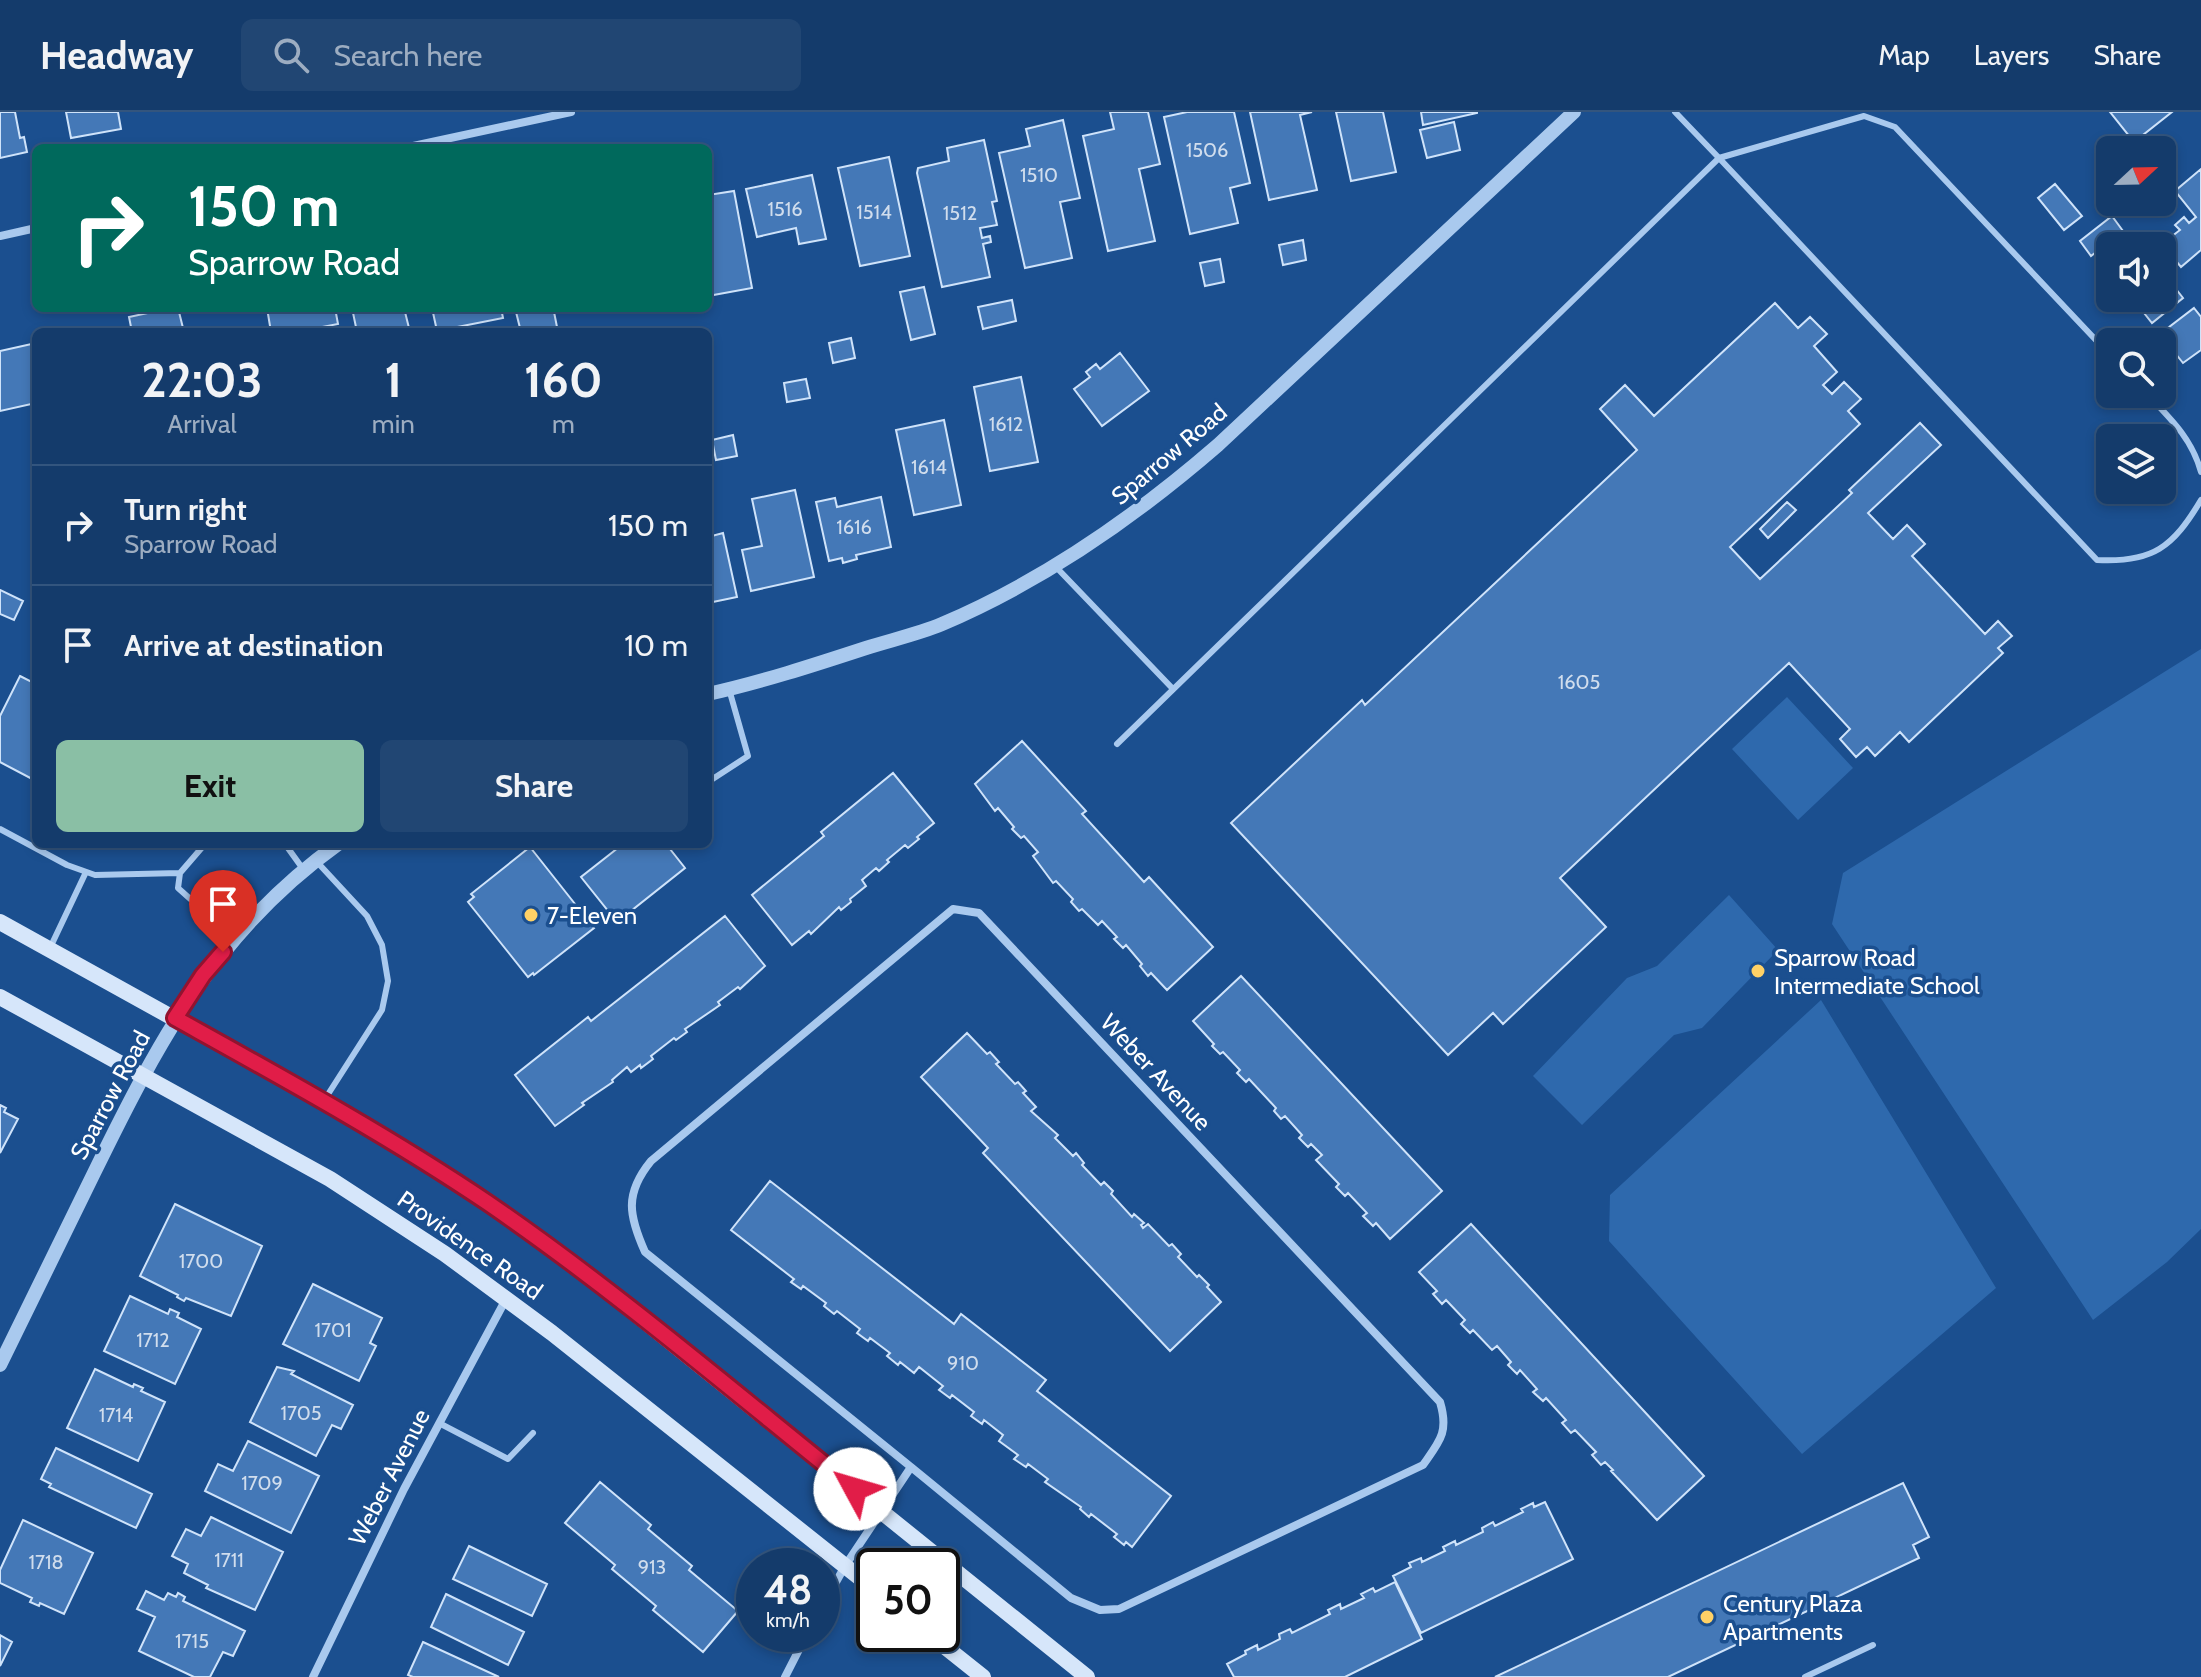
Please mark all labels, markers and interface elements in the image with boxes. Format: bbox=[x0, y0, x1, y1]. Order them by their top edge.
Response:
search box bbox=[241, 19, 801, 91]
text: Headway bbox=[40, 32, 193, 79]
icon: search bbox=[269, 33, 313, 77]
text: Search here bbox=[333, 37, 482, 74]
text: Map bbox=[1878, 38, 1930, 72]
text: Layers bbox=[1974, 38, 2049, 72]
text: Share bbox=[2093, 38, 2161, 72]
north arrow bbox=[2096, 136, 2176, 216]
map controls bbox=[2096, 136, 2176, 504]
house number: 1506 bbox=[1186, 138, 1228, 162]
house number: 1510 bbox=[1020, 163, 1058, 187]
text: 150 m bbox=[188, 172, 340, 240]
icon: right bbox=[56, 176, 160, 280]
house number: 1516 bbox=[767, 197, 803, 221]
house number: 1514 bbox=[856, 200, 892, 224]
house number: 1512 bbox=[943, 201, 977, 225]
button: sound bbox=[2096, 232, 2176, 312]
text: Sparrow Road bbox=[188, 240, 400, 284]
button: search bbox=[2096, 328, 2176, 408]
text: 22:03 bbox=[141, 351, 263, 409]
text: 1 bbox=[384, 351, 402, 409]
text: 160 bbox=[524, 351, 603, 409]
street label: Sparrow Road bbox=[1105, 397, 1233, 511]
text: Arrival bbox=[167, 408, 237, 440]
text: min bbox=[372, 408, 415, 440]
text: m bbox=[552, 408, 575, 440]
house number: 1612 bbox=[989, 412, 1023, 436]
button: layers bbox=[2096, 424, 2176, 504]
house number: 1614 bbox=[911, 455, 947, 479]
text: Turn right bbox=[124, 491, 247, 528]
icon: right bbox=[56, 503, 100, 547]
text: 150 m bbox=[608, 507, 688, 544]
house number: 1616 bbox=[836, 515, 872, 539]
text: Sparrow Road bbox=[124, 528, 277, 560]
icon: arrive bbox=[56, 623, 100, 667]
text: Arrive at destination bbox=[124, 627, 384, 664]
text: 10 m bbox=[624, 627, 688, 664]
house number: 1605 bbox=[1558, 670, 1600, 694]
button: Exit bbox=[56, 740, 364, 832]
button: Share bbox=[380, 740, 688, 832]
pin bbox=[189, 870, 257, 952]
icon: arrive bbox=[201, 882, 245, 926]
place label: 7-Eleven bbox=[547, 901, 637, 930]
marker: 7-Eleven bbox=[522, 906, 540, 924]
place label: Sparrow Road Intermediate School bbox=[1774, 943, 1980, 1000]
marker: Sparrow Road Intermediate School bbox=[1749, 962, 1767, 980]
street label: Weber Avenue bbox=[1095, 1008, 1217, 1136]
street label: Sparrow Road bbox=[64, 1026, 156, 1164]
street label: Providence Road bbox=[392, 1184, 548, 1306]
house number: 1700 bbox=[179, 1249, 223, 1273]
house number: 1701 bbox=[315, 1318, 351, 1342]
house number: 1712 bbox=[136, 1328, 170, 1352]
house number: 910 bbox=[947, 1351, 979, 1375]
house number: 1705 bbox=[280, 1401, 322, 1425]
house number: 1714 bbox=[99, 1403, 134, 1427]
street label: Weber Avenue bbox=[342, 1404, 436, 1550]
position arrow bbox=[813, 1447, 897, 1531]
house number: 1709 bbox=[241, 1471, 283, 1495]
house number: 1711 bbox=[214, 1548, 244, 1572]
speed limit sign: 50 bbox=[856, 1548, 960, 1652]
house number: 1718 bbox=[28, 1550, 64, 1574]
house number: 913 bbox=[638, 1555, 666, 1579]
text: 48 bbox=[764, 1565, 813, 1614]
place label: Century Plaza Apartments bbox=[1723, 1589, 1863, 1646]
text: km/h bbox=[766, 1608, 810, 1632]
marker: Century Plaza Apartments bbox=[1698, 1608, 1716, 1626]
house number: 1715 bbox=[175, 1629, 209, 1653]

